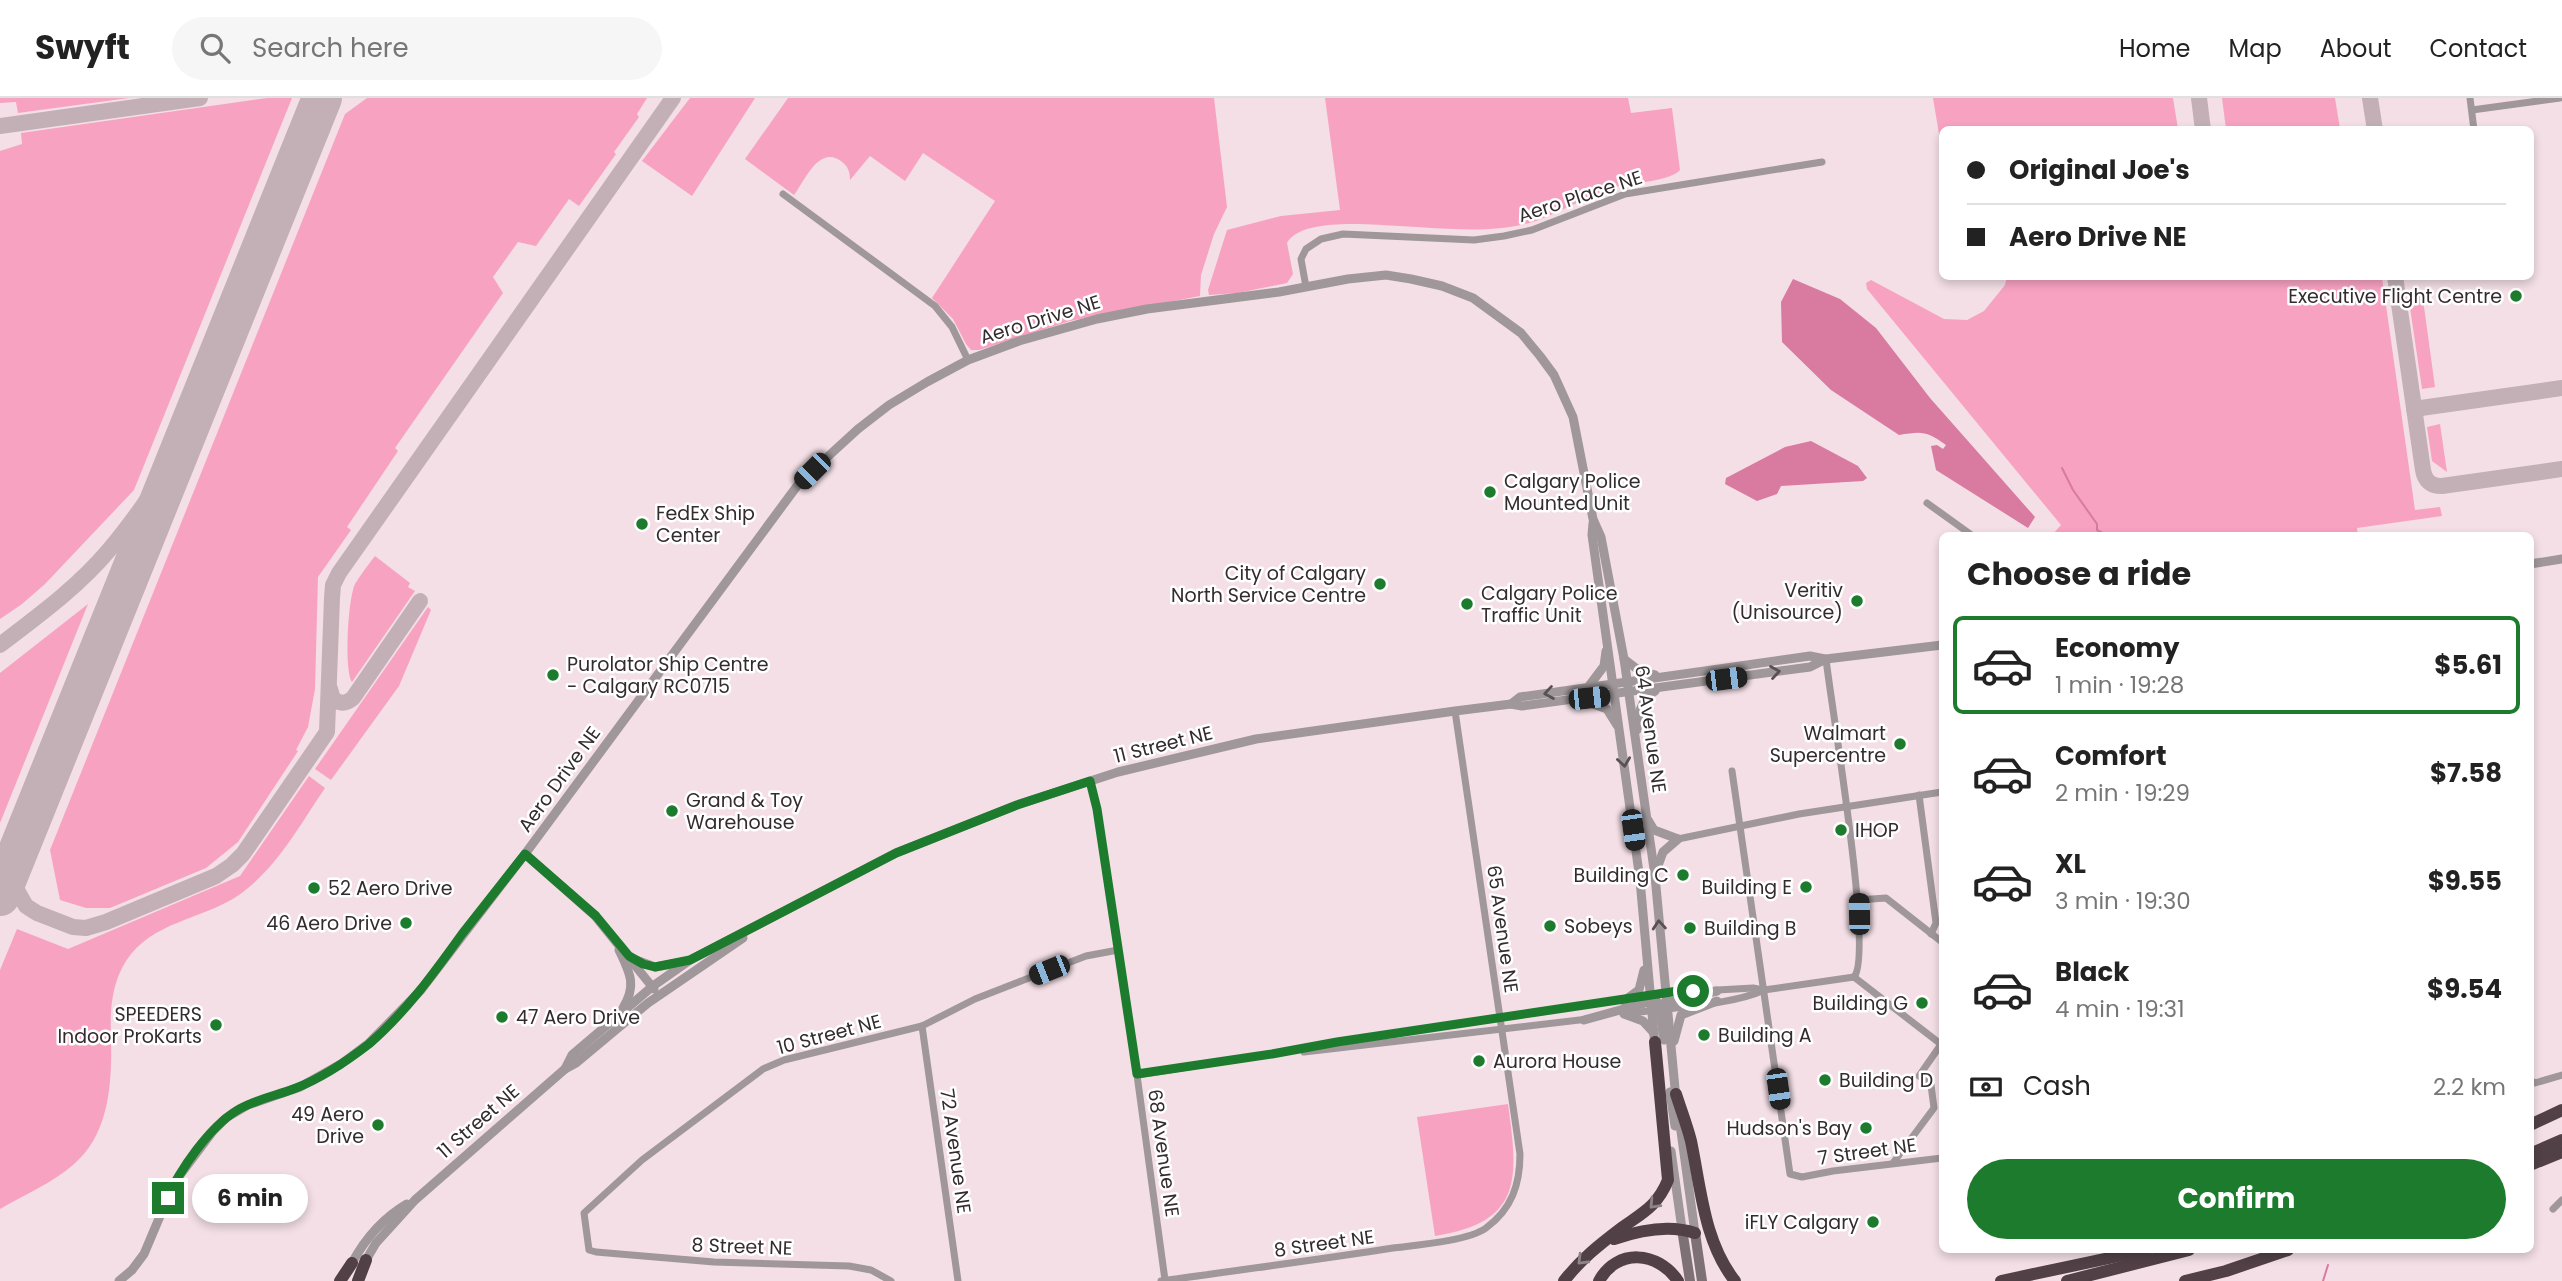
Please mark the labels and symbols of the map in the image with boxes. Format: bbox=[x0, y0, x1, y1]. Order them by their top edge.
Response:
street label: Aero Place NE bbox=[1515, 164, 1646, 229]
place label: Executive Flight Centre bbox=[2288, 283, 2502, 310]
street label: Aero Drive NE bbox=[977, 288, 1104, 351]
marker: Executive Flight Centre bbox=[2508, 288, 2524, 304]
car bbox=[790, 449, 835, 493]
place label: Calgary Police Mounted Unit bbox=[1504, 468, 1641, 517]
marker: Calgary Police Mounted Unit bbox=[1482, 484, 1498, 500]
place label: FedEx Ship Center bbox=[656, 500, 755, 549]
marker: FedEx Ship Center bbox=[634, 516, 650, 532]
place label: City of Calgary North Service Centre bbox=[1171, 560, 1366, 609]
marker: City of Calgary North Service Centre bbox=[1372, 576, 1388, 592]
place label: Veritiv (Unisource) bbox=[1731, 577, 1843, 626]
place label: Calgary Police Traffic Unit bbox=[1481, 580, 1618, 629]
marker: Veritiv (Unisource) bbox=[1849, 593, 1865, 609]
marker: Calgary Police Traffic Unit bbox=[1459, 596, 1475, 612]
place label: Purolator Ship Centre - Calgary RC0715 bbox=[567, 651, 768, 700]
street label: 64 Avenue NE bbox=[1628, 664, 1673, 795]
one-way arrow bbox=[1770, 665, 1781, 680]
car bbox=[1704, 666, 1749, 692]
marker: Purolator Ship Centre - Calgary RC0715 bbox=[545, 667, 561, 683]
one-way arrow bbox=[1543, 685, 1555, 700]
car bbox=[1568, 685, 1611, 711]
street label: 11 Street NE bbox=[1111, 719, 1215, 770]
place label: Walmart Supercentre bbox=[1770, 720, 1886, 769]
street label: Aero Drive NE bbox=[512, 721, 607, 838]
marker: Walmart Supercentre bbox=[1892, 736, 1908, 752]
one-way arrow bbox=[1616, 756, 1631, 768]
place label: Grand & Toy Warehouse bbox=[686, 787, 803, 836]
marker: Grand & Toy Warehouse bbox=[664, 803, 680, 819]
car bbox=[1620, 808, 1647, 852]
place label: IHOP bbox=[1855, 817, 1899, 844]
marker: IHOP bbox=[1833, 822, 1849, 838]
place label: Building C bbox=[1574, 862, 1669, 889]
street label: 65 Avenue NE bbox=[1480, 864, 1525, 995]
marker: Building C bbox=[1675, 867, 1691, 883]
place label: Building E bbox=[1702, 874, 1792, 901]
place label: 52 Aero Drive bbox=[328, 875, 452, 902]
marker: Building E bbox=[1798, 879, 1814, 895]
marker: 52 Aero Drive bbox=[306, 880, 322, 896]
car bbox=[1849, 893, 1870, 935]
place label: 46 Aero Drive bbox=[266, 910, 392, 937]
place label: Sobeys bbox=[1564, 913, 1633, 940]
marker: 46 Aero Drive bbox=[398, 915, 414, 931]
place label: Building B bbox=[1704, 915, 1796, 942]
marker: Sobeys bbox=[1542, 918, 1558, 934]
one-way arrow bbox=[1652, 919, 1667, 930]
marker: Building B bbox=[1682, 920, 1698, 936]
car bbox=[1026, 952, 1073, 988]
route start bbox=[1677, 975, 1709, 1007]
place label: Building G bbox=[1812, 990, 1908, 1017]
marker: Building G bbox=[1914, 995, 1930, 1011]
place label: SPEEDERS Indoor ProKarts bbox=[57, 1001, 202, 1050]
place label: 47 Aero Drive bbox=[516, 1004, 640, 1031]
street label: 10 Street NE bbox=[774, 1008, 884, 1061]
marker: 47 Aero Drive bbox=[494, 1009, 510, 1025]
marker: SPEEDERS Indoor ProKarts bbox=[208, 1017, 224, 1033]
place label: Building A bbox=[1718, 1022, 1812, 1049]
marker: Building A bbox=[1696, 1027, 1712, 1043]
place label: Aurora House bbox=[1493, 1048, 1621, 1075]
marker: Aurora House bbox=[1471, 1053, 1487, 1069]
car bbox=[1765, 1067, 1792, 1111]
place label: Building D bbox=[1839, 1067, 1933, 1094]
marker: Building D bbox=[1817, 1072, 1833, 1088]
street label: 11 Street NE bbox=[431, 1078, 525, 1165]
street label: 72 Avenue NE bbox=[933, 1087, 978, 1215]
street label: 68 Avenue NE bbox=[1141, 1087, 1186, 1219]
place label: 49 Aero Drive bbox=[291, 1101, 364, 1150]
place label: Hudson's Bay bbox=[1726, 1115, 1852, 1142]
marker: 49 Aero Drive bbox=[370, 1117, 386, 1133]
marker: Hudson's Bay bbox=[1858, 1120, 1874, 1136]
street label: 7 Street NE bbox=[1816, 1131, 1918, 1172]
callout: 6 min bbox=[192, 1174, 308, 1222]
route end bbox=[152, 1182, 184, 1214]
one-way arrow bbox=[1649, 1196, 1662, 1209]
place label: iFLY Calgary bbox=[1745, 1209, 1859, 1236]
marker: iFLY Calgary bbox=[1865, 1214, 1881, 1230]
street label: 8 Street NE bbox=[1272, 1223, 1376, 1264]
street label: 8 Street NE bbox=[691, 1231, 793, 1262]
one-way arrow bbox=[1578, 1252, 1591, 1265]

